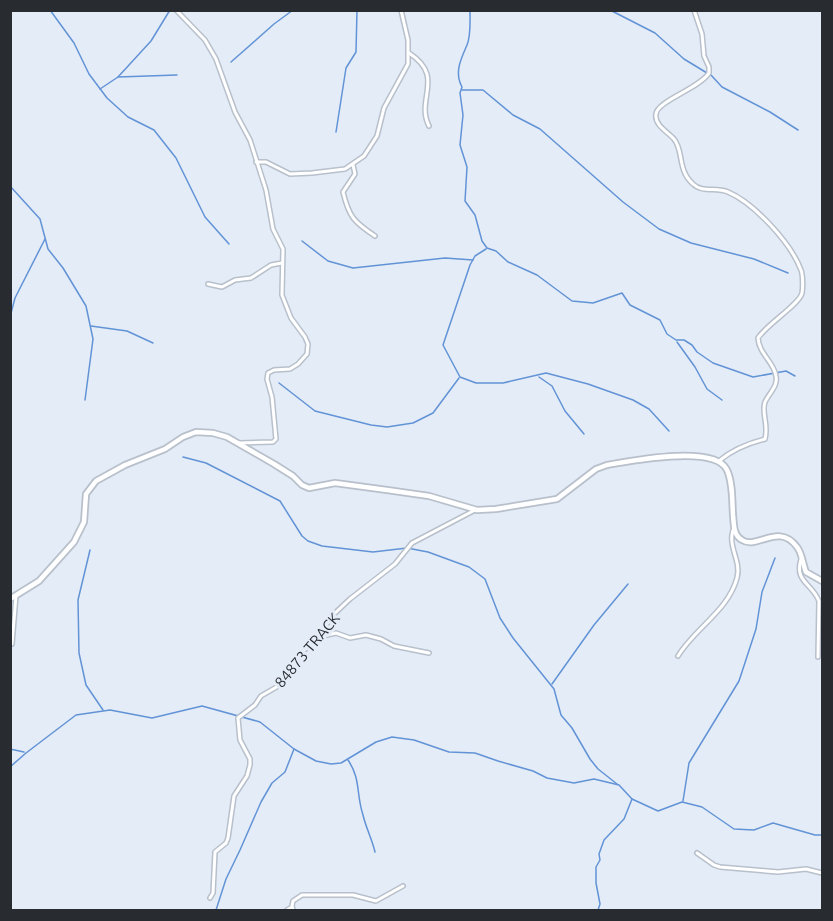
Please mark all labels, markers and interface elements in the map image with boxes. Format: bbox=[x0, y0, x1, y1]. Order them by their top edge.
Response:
street label: 84873 TRACK bbox=[271, 609, 343, 691]

